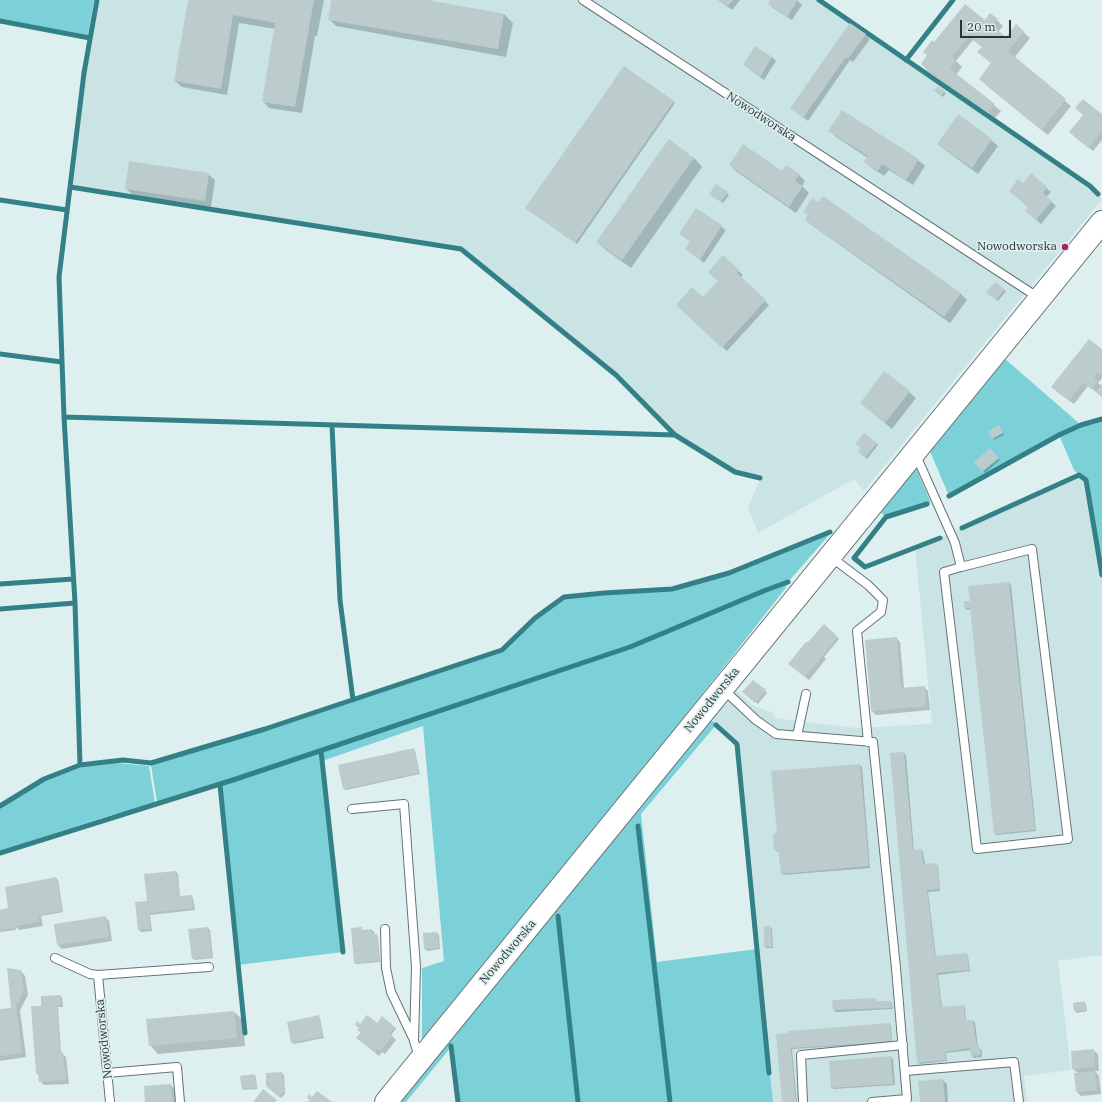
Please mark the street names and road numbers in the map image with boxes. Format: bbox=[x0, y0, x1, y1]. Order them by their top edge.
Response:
street label: Nowodworska bbox=[723, 89, 799, 145]
street label: Nowodworska bbox=[681, 664, 743, 736]
street label: Nowodworska bbox=[477, 917, 539, 987]
street label: Nowodworska bbox=[93, 998, 115, 1080]

